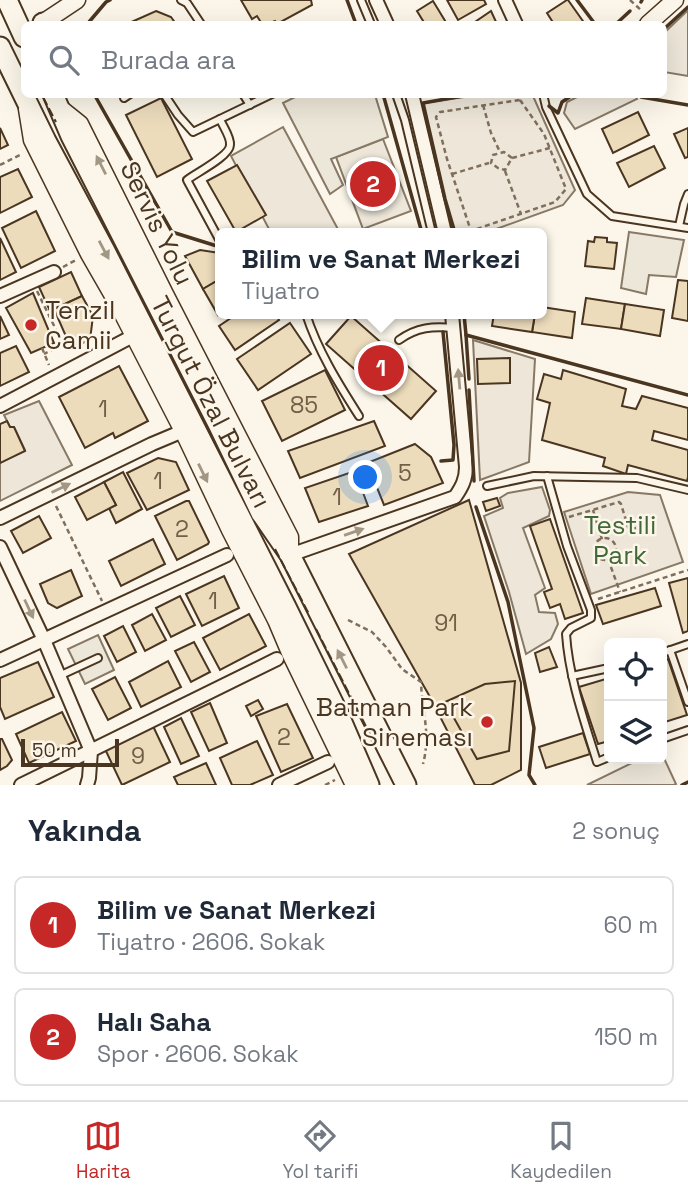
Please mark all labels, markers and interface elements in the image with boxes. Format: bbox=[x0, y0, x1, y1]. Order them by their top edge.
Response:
search box bbox=[21, 21, 667, 98]
icon: search bbox=[45, 41, 83, 79]
text: Burada ara bbox=[101, 43, 236, 77]
one-way arrow bbox=[96, 154, 108, 174]
street label: Servis Yolu bbox=[112, 156, 202, 290]
pin: 2 bbox=[350, 158, 396, 210]
popup bbox=[215, 228, 547, 319]
one-way arrow bbox=[98, 241, 110, 261]
text: Bilim ve Sanat Merkezi bbox=[242, 242, 520, 276]
text: Tiyatro bbox=[242, 276, 320, 306]
street label: Turgut Özal Bulvarı bbox=[143, 291, 279, 513]
place label: Tenzil Camii bbox=[45, 293, 115, 357]
marker: Tenzil Camii bbox=[23, 317, 39, 333]
pin: 1 bbox=[358, 342, 404, 394]
one-way arrow bbox=[453, 368, 464, 390]
house number: 85 bbox=[290, 390, 318, 420]
house number: 1 bbox=[98, 394, 108, 424]
house number: 5 bbox=[398, 458, 412, 488]
your location bbox=[348, 460, 382, 494]
one-way arrow bbox=[197, 463, 208, 483]
house number: 1 bbox=[153, 466, 163, 496]
one-way arrow bbox=[51, 482, 71, 494]
house number: 1 bbox=[332, 482, 342, 512]
park label: Testili Park bbox=[584, 508, 656, 572]
house number: 2 bbox=[175, 514, 189, 544]
one-way arrow bbox=[344, 526, 365, 537]
house number: 1 bbox=[208, 586, 218, 616]
one-way arrow bbox=[23, 599, 35, 619]
house number: 91 bbox=[434, 608, 458, 638]
map controls bbox=[604, 638, 667, 764]
button: locate bbox=[604, 638, 667, 701]
one-way arrow bbox=[336, 649, 347, 669]
place label: Batman Park Sineması bbox=[316, 690, 473, 754]
button: layers bbox=[604, 701, 667, 764]
marker: Batman Park Sineması bbox=[479, 714, 495, 730]
house number: 2 bbox=[277, 722, 291, 752]
scale bar bbox=[21, 736, 119, 768]
text: 50 m bbox=[32, 738, 77, 763]
house number: 9 bbox=[131, 741, 145, 771]
text: Yakında bbox=[28, 811, 141, 850]
text: 2 sonuç bbox=[572, 816, 660, 846]
text: Bilim ve Sanat Merkezi bbox=[97, 893, 376, 927]
text: 1 bbox=[48, 910, 58, 940]
text: 60 m bbox=[603, 910, 658, 940]
text: Tiyatro · 2606. Sokak bbox=[97, 927, 325, 957]
text: Halı Saha bbox=[97, 1005, 211, 1039]
text: 2 bbox=[46, 1022, 60, 1052]
text: 150 m bbox=[594, 1022, 658, 1052]
text: Spor · 2606. Sokak bbox=[97, 1039, 299, 1069]
tab: Harita bbox=[76, 1117, 131, 1184]
tab: Yol tarifi bbox=[283, 1117, 358, 1184]
tab: Kaydedilen bbox=[510, 1117, 612, 1184]

